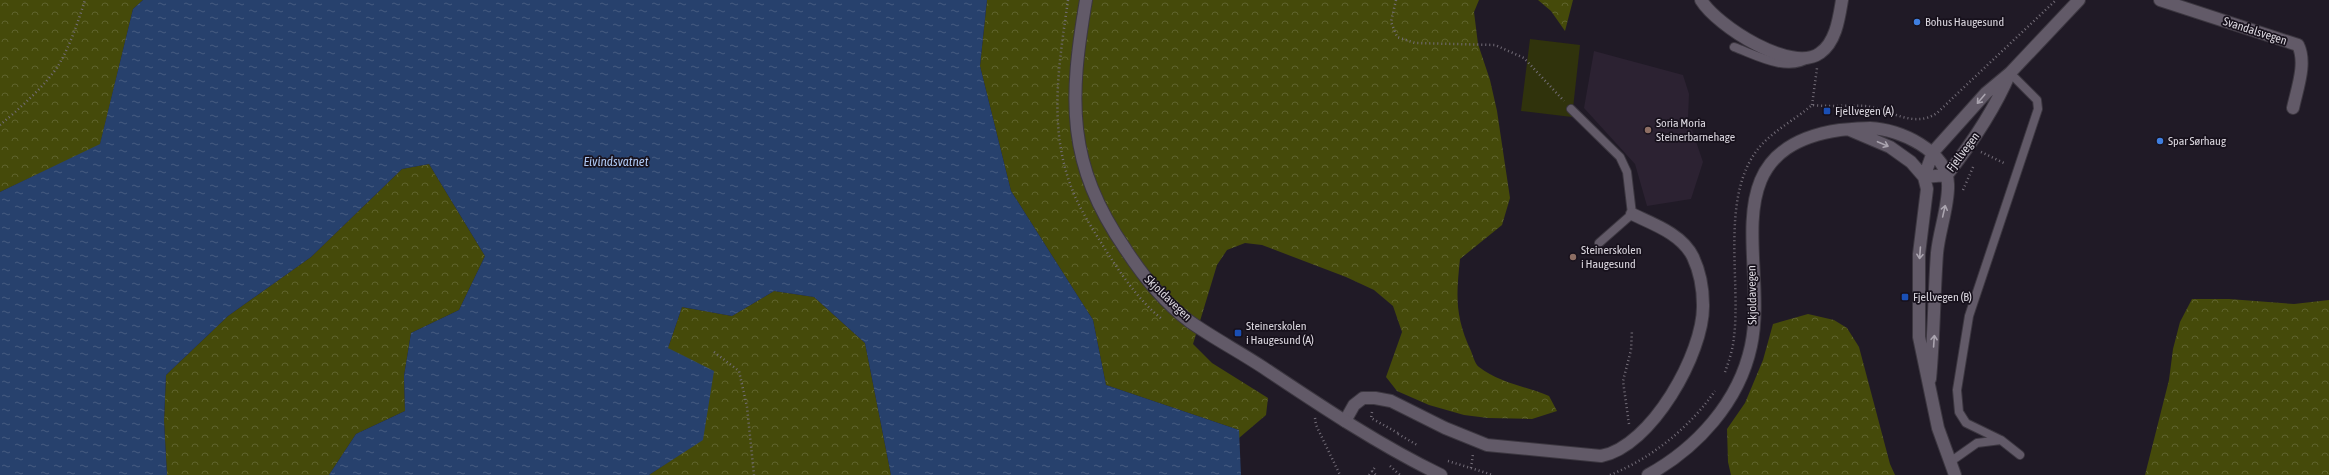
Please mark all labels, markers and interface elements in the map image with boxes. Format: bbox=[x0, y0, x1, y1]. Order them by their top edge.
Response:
street label: Svandalsvegen bbox=[2221, 14, 2289, 48]
place label: Bohus Haugesund bbox=[1925, 15, 2004, 29]
marker: Bohus Haugesund bbox=[1912, 17, 1922, 27]
one-way arrow bbox=[1976, 93, 1985, 104]
place label: Fjellvegen (A) bbox=[1835, 104, 1894, 118]
marker: Fjellvegen (A) bbox=[1822, 106, 1832, 116]
place label: Soria Moria Steinerbarnehage bbox=[1656, 116, 1735, 144]
marker: Soria Moria Steinerbarnehage bbox=[1643, 125, 1653, 135]
street label: Fjellvegen bbox=[1944, 130, 1982, 174]
place label: Spar Sørhaug bbox=[2168, 134, 2227, 148]
marker: Spar Sørhaug bbox=[2155, 136, 2165, 146]
one-way arrow bbox=[1877, 141, 1889, 149]
water label: Eivindsvatnet bbox=[584, 154, 649, 169]
one-way arrow bbox=[1940, 205, 1948, 218]
place label: Steinerskolen i Haugesund bbox=[1581, 243, 1642, 271]
one-way arrow bbox=[1916, 246, 1923, 259]
marker: Steinerskolen i Haugesund bbox=[1568, 252, 1578, 262]
street label: Skjoldavegen bbox=[1744, 265, 1760, 325]
street label: Skjoldavegen bbox=[1142, 272, 1194, 324]
place label: Fjellvegen (B) bbox=[1913, 290, 1972, 304]
marker: Fjellvegen (B) bbox=[1900, 292, 1910, 302]
place label: Steinerskolen i Haugesund (A) bbox=[1246, 319, 1314, 347]
marker: Steinerskolen i Haugesund (A) bbox=[1233, 328, 1243, 338]
one-way arrow bbox=[1930, 335, 1937, 348]

